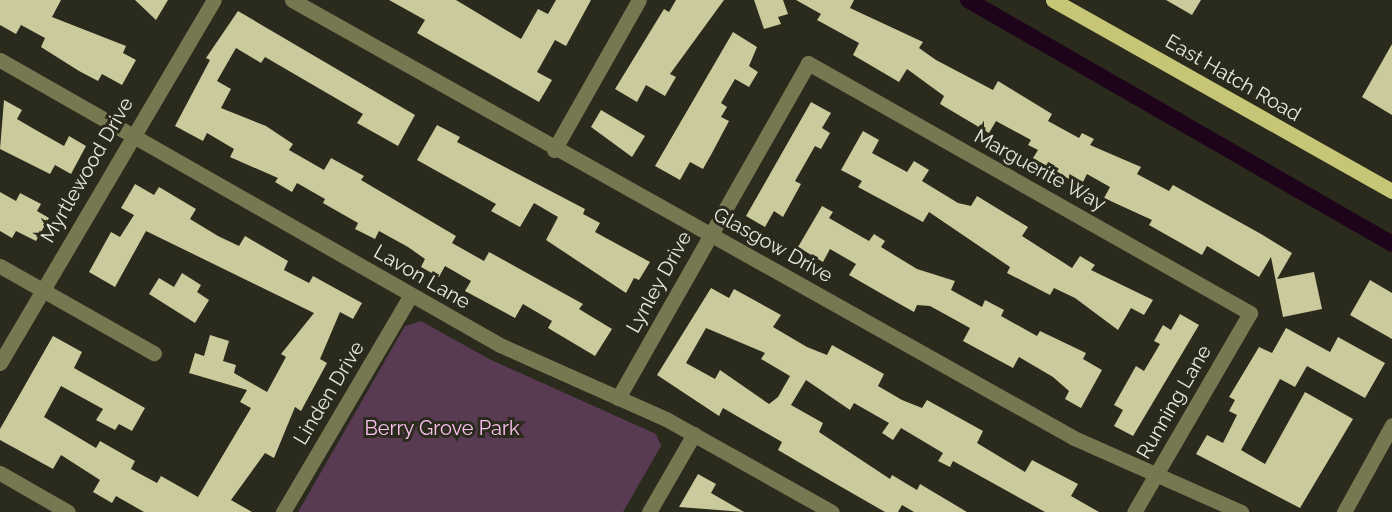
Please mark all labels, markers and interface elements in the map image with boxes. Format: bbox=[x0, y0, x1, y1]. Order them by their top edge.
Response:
street label: East Hatch Road bbox=[1161, 30, 1305, 126]
street label: Myrtlewood Drive bbox=[36, 93, 138, 247]
street label: Marguerite Way bbox=[970, 124, 1110, 216]
street label: Glasgow Drive bbox=[709, 202, 837, 288]
street label: Lynley Drive bbox=[621, 227, 697, 337]
street label: Lavon Lane bbox=[370, 240, 474, 314]
street label: Linden Drive bbox=[289, 337, 369, 449]
street label: Running Lane bbox=[1132, 341, 1216, 463]
park label: Berry Grove Park bbox=[364, 416, 520, 440]

